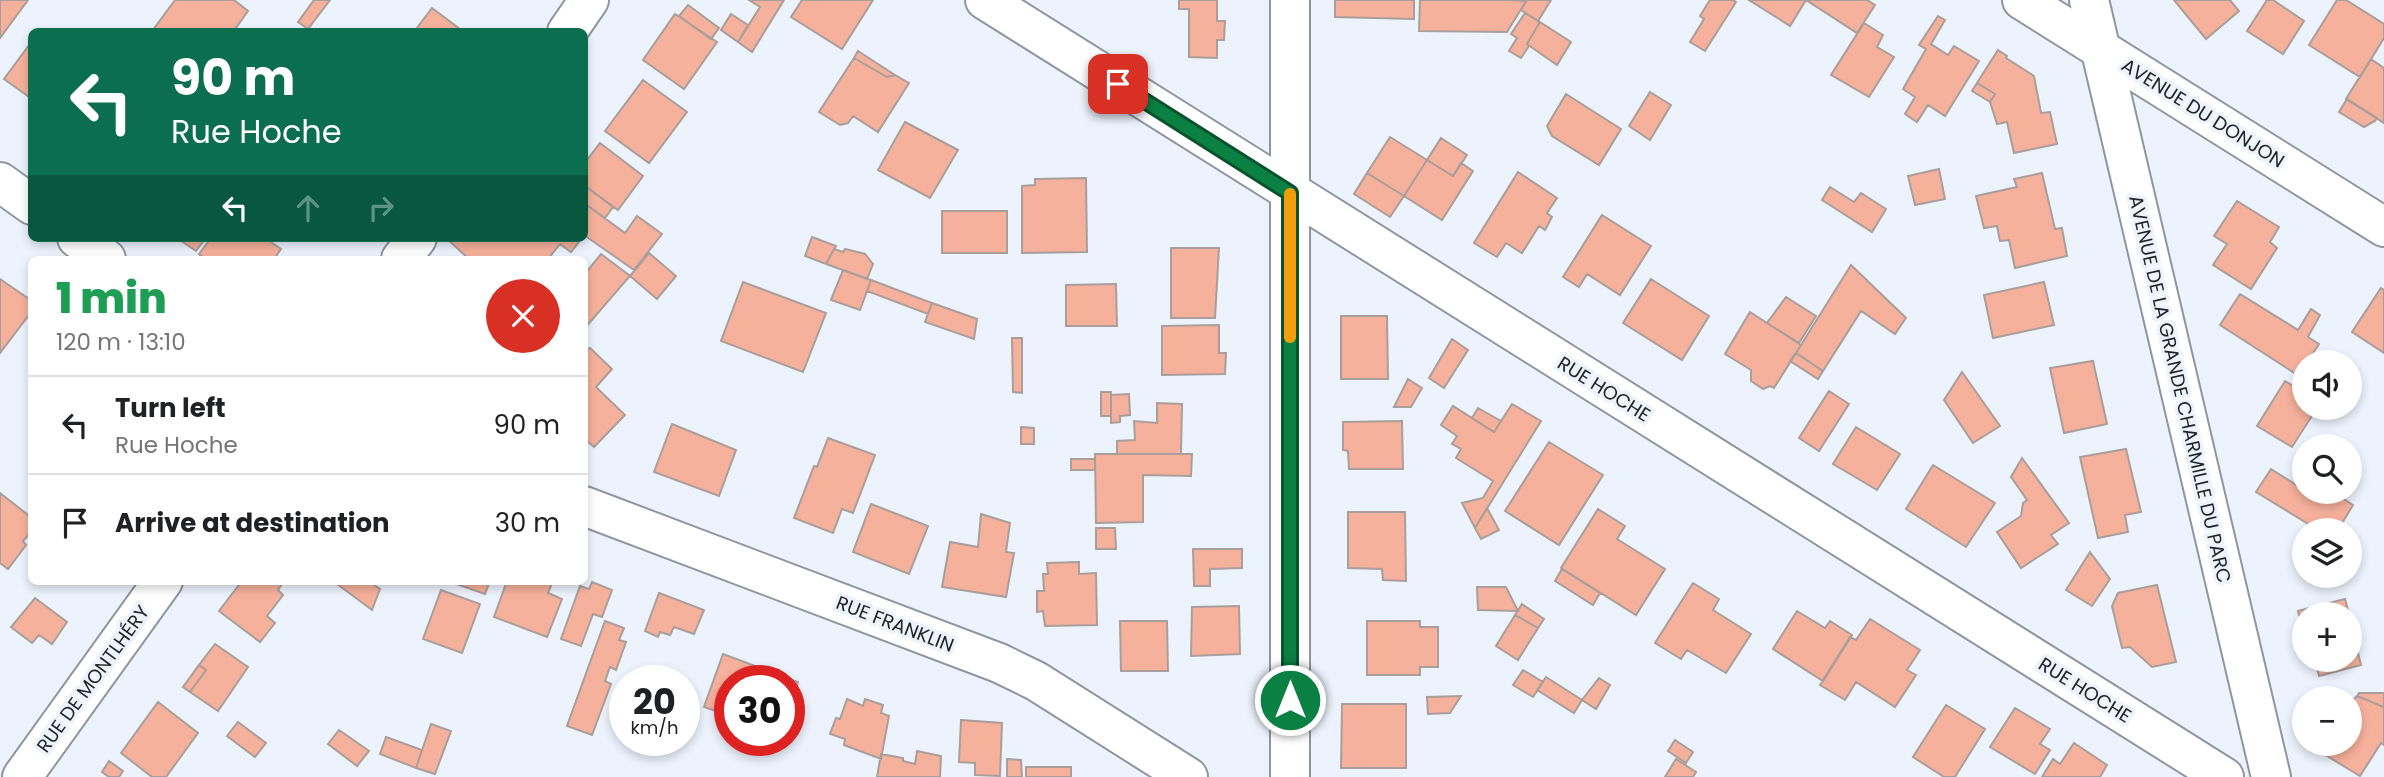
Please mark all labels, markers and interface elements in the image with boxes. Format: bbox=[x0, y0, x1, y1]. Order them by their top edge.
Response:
text: 90 m bbox=[171, 44, 295, 112]
street label: AVENUE DU DONJON bbox=[2116, 52, 2290, 174]
pin bbox=[1088, 54, 1148, 114]
icon: left bbox=[56, 56, 147, 147]
icon: arrive bbox=[1099, 65, 1137, 103]
text: Rue Hoche bbox=[171, 109, 342, 154]
icon: left bbox=[216, 189, 254, 227]
icon: ahead bbox=[289, 189, 327, 227]
icon: right bbox=[362, 189, 400, 227]
street label: AVENUE DE LA GRANDE CHARMILLE DU PARC bbox=[2122, 192, 2238, 586]
text: 1 min bbox=[56, 269, 167, 328]
button: close bbox=[486, 279, 560, 353]
text: 120 m · 13:10 bbox=[56, 326, 186, 358]
street label: RUE HOCHE bbox=[1552, 350, 1656, 428]
map controls bbox=[2292, 350, 2362, 756]
button: sound bbox=[2292, 350, 2362, 420]
text: Turn left bbox=[115, 390, 226, 426]
icon: left bbox=[56, 406, 94, 444]
text: 90 m bbox=[494, 407, 560, 443]
text: Rue Hoche bbox=[115, 429, 238, 461]
button: search bbox=[2292, 434, 2362, 504]
icon: arrive bbox=[56, 504, 94, 542]
text: Arrive at destination bbox=[115, 505, 390, 541]
text: 30 m bbox=[495, 505, 560, 541]
button: layers bbox=[2292, 518, 2362, 588]
street label: RUE FRANKLIN bbox=[832, 589, 958, 659]
street label: RUE DE MONTLHÉRY bbox=[30, 600, 156, 758]
button: + bbox=[2292, 602, 2362, 672]
street label: RUE HOCHE bbox=[2033, 651, 2137, 729]
position arrow bbox=[1253, 663, 1327, 737]
speed limit sign: 30 bbox=[714, 665, 805, 756]
text: 20 bbox=[633, 677, 676, 726]
button: − bbox=[2292, 686, 2362, 756]
text: km/h bbox=[631, 715, 678, 740]

